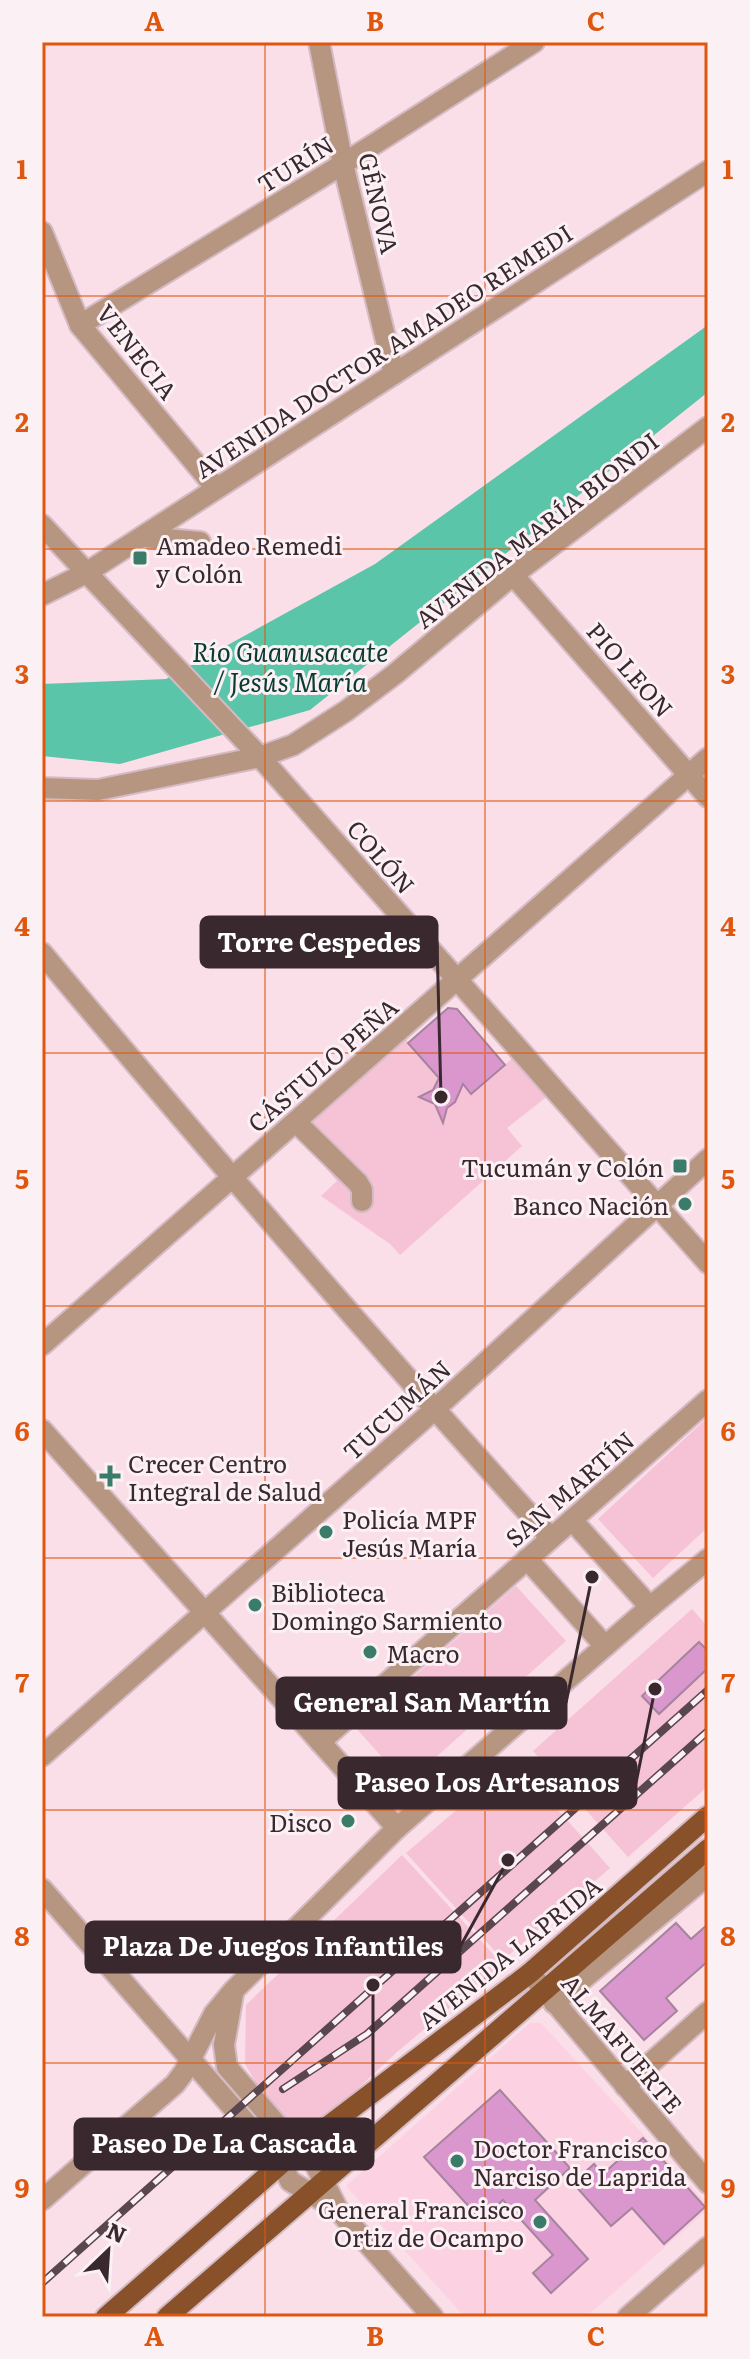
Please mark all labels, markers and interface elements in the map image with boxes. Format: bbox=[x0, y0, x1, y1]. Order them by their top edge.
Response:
text: A bbox=[144, 0, 164, 39]
text: B bbox=[366, 0, 384, 39]
text: C bbox=[587, 0, 605, 39]
street label: TURÍN bbox=[250, 126, 340, 200]
text: 1 bbox=[17, 148, 28, 187]
text: 1 bbox=[723, 148, 734, 187]
street label: GÉNOVA bbox=[351, 149, 409, 257]
street label: AVENIDA DOCTOR AMADEO REMEDI bbox=[187, 214, 579, 486]
street label: VENECIA bbox=[90, 296, 187, 406]
text: 2 bbox=[15, 401, 29, 440]
text: 2 bbox=[721, 401, 735, 440]
street label: AVENIDA MARÍA BIONDI bbox=[407, 423, 665, 635]
place label: Amadeo Remedi y Colón bbox=[156, 527, 342, 590]
marker: Amadeo Remedi y Colón bbox=[131, 549, 149, 567]
street label: PIO LEON bbox=[580, 614, 682, 724]
water label: Río Guanusacate / Jesús María bbox=[192, 631, 388, 700]
text: 3 bbox=[15, 653, 29, 692]
text: 3 bbox=[721, 653, 735, 692]
street label: COLÓN bbox=[340, 811, 424, 901]
text: 4 bbox=[14, 905, 30, 944]
text: 4 bbox=[720, 905, 736, 944]
callout: Torre Cespedes bbox=[201, 917, 437, 967]
text: Torre Cespedes bbox=[217, 921, 421, 960]
street label: CÁSTULO PEÑA bbox=[239, 989, 405, 1139]
place label: Tucumán y Colón bbox=[461, 1149, 664, 1184]
marker: Tucumán y Colón bbox=[671, 1157, 689, 1175]
text: 5 bbox=[15, 1158, 29, 1197]
text: 5 bbox=[721, 1158, 735, 1197]
place label: Banco Nación bbox=[513, 1187, 669, 1222]
marker: Banco Nación bbox=[676, 1195, 694, 1213]
street label: TUCUMÁN bbox=[334, 1351, 458, 1467]
text: 6 bbox=[14, 1410, 30, 1449]
text: 6 bbox=[720, 1410, 736, 1449]
street label: SAN MARTÍN bbox=[497, 1422, 641, 1554]
place label: Crecer Centro Integral de Salud bbox=[128, 1445, 322, 1508]
marker: Crecer Centro Integral de Salud bbox=[99, 1465, 121, 1487]
place label: Policía MPF Jesús María bbox=[342, 1501, 477, 1564]
marker: Policía MPF Jesús María bbox=[317, 1523, 335, 1541]
place label: Biblioteca Domingo Sarmiento bbox=[271, 1574, 503, 1637]
marker: Biblioteca Domingo Sarmiento bbox=[246, 1596, 264, 1614]
place label: Macro bbox=[386, 1635, 460, 1670]
marker: Macro bbox=[361, 1643, 379, 1661]
text: 7 bbox=[15, 1662, 29, 1701]
text: 7 bbox=[721, 1662, 735, 1701]
callout: General San Martín bbox=[277, 1678, 566, 1728]
text: General San Martín bbox=[293, 1681, 551, 1720]
callout: Paseo Los Artesanos bbox=[339, 1758, 636, 1808]
text: Paseo Los Artesanos bbox=[354, 1761, 620, 1800]
place label: Disco bbox=[269, 1804, 332, 1839]
marker: Disco bbox=[339, 1812, 357, 1830]
street label: AVENIDA LAPRIDA bbox=[410, 1867, 608, 2037]
text: 8 bbox=[14, 1915, 30, 1954]
text: 8 bbox=[720, 1915, 736, 1954]
callout: Plaza De Juegos Infantiles bbox=[86, 1922, 460, 1972]
text: Plaza De Juegos Infantiles bbox=[102, 1925, 444, 1964]
street label: ALMAFUERTE bbox=[554, 1966, 692, 2120]
callout: Paseo De La Cascada bbox=[75, 2119, 373, 2169]
text: Paseo De La Cascada bbox=[91, 2122, 357, 2161]
place label: Doctor Francisco Narciso de Laprida bbox=[473, 2130, 687, 2193]
marker: Doctor Francisco Narciso de Laprida bbox=[448, 2152, 466, 2170]
text: 9 bbox=[15, 2167, 30, 2206]
text: 9 bbox=[721, 2167, 736, 2206]
place label: General Francisco Ortiz de Ocampo bbox=[318, 2191, 524, 2254]
north arrow bbox=[68, 2211, 148, 2291]
text: N bbox=[102, 2213, 132, 2250]
marker: General Francisco Ortiz de Ocampo bbox=[531, 2213, 549, 2231]
text: A bbox=[144, 2315, 164, 2354]
text: B bbox=[366, 2315, 384, 2354]
text: C bbox=[587, 2315, 605, 2354]

